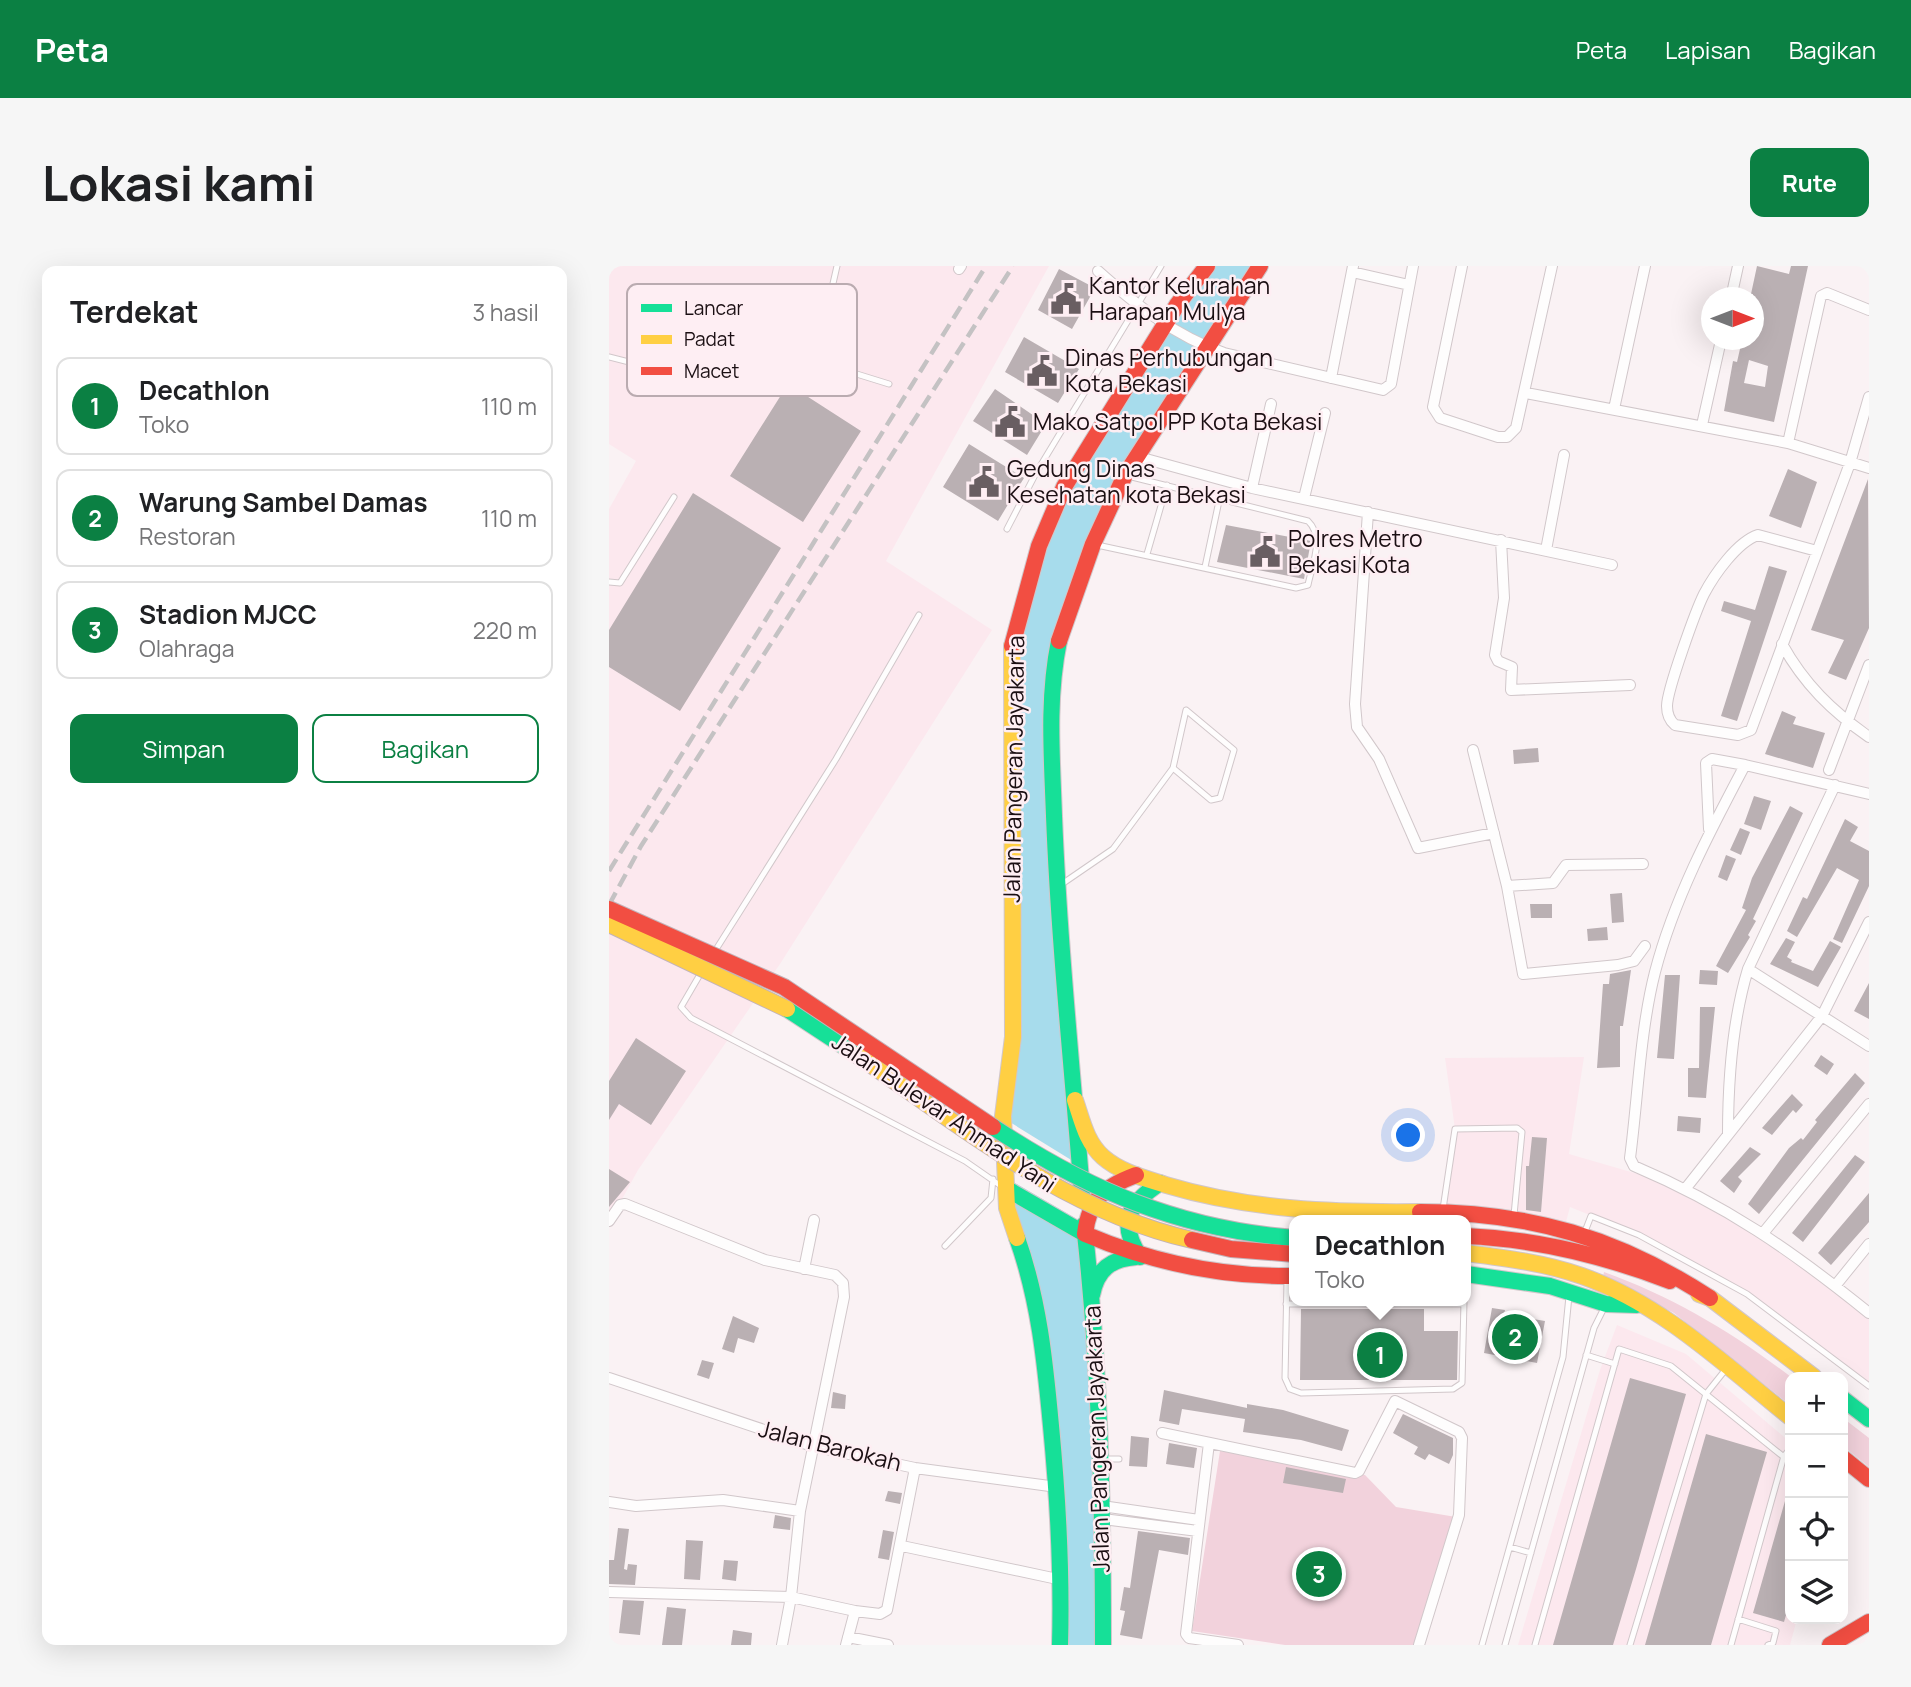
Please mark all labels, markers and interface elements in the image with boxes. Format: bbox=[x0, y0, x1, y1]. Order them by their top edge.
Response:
text: Peta bbox=[35, 27, 109, 72]
text: Peta bbox=[1576, 33, 1627, 66]
text: Lapisan bbox=[1665, 33, 1751, 66]
text: Bagikan bbox=[1789, 33, 1876, 66]
button: Rute bbox=[1750, 148, 1869, 217]
text: Lokasi kami bbox=[42, 149, 315, 216]
place label: Kantor Kelurahan Harapan Mulya bbox=[1089, 269, 1270, 327]
public building icon: Kantor Kelurahan Harapan Mulya bbox=[1049, 282, 1083, 316]
legend bbox=[627, 284, 857, 396]
north arrow bbox=[1701, 287, 1764, 350]
text: Terdekat bbox=[70, 291, 199, 332]
text: Lancar bbox=[684, 295, 743, 321]
text: 3 hasil bbox=[472, 296, 539, 328]
text: Padat bbox=[684, 326, 735, 352]
place label: Dinas Perhubungan Kota Bekasi bbox=[1065, 341, 1273, 399]
public building icon: Dinas Perhubungan Kota Bekasi bbox=[1025, 354, 1059, 388]
text: Macet bbox=[684, 358, 739, 384]
text: Decathlon bbox=[139, 372, 270, 408]
text: 1 bbox=[90, 390, 100, 422]
text: 110 m bbox=[481, 390, 537, 422]
public building icon: Mako Satpol PP Kota Bekasi bbox=[993, 405, 1027, 439]
place label: Mako Satpol PP Kota Bekasi bbox=[1033, 405, 1322, 437]
text: Toko bbox=[139, 408, 189, 440]
place label: Gedung Dinas Kesehatan kota Bekasi bbox=[1007, 452, 1246, 510]
public building icon: Gedung Dinas Kesehatan kota Bekasi bbox=[967, 465, 1001, 499]
text: Warung Sambel Damas bbox=[139, 484, 428, 520]
text: 2 bbox=[88, 502, 102, 534]
text: 110 m bbox=[481, 502, 537, 534]
text: Restoran bbox=[139, 520, 236, 552]
place label: Polres Metro Bekasi Kota bbox=[1288, 522, 1423, 580]
public building icon: Polres Metro Bekasi Kota bbox=[1248, 535, 1282, 569]
text: Stadion MJCC bbox=[139, 596, 317, 632]
text: 3 bbox=[88, 614, 102, 646]
text: 220 m bbox=[473, 614, 537, 646]
text: Olahraga bbox=[139, 632, 234, 664]
street label: Jalan Pangeran Jayakarta bbox=[995, 635, 1031, 903]
button: Simpan bbox=[70, 714, 298, 783]
button: Bagikan bbox=[312, 714, 539, 783]
street label: Jalan Bulevar Ahmad Yani bbox=[826, 1025, 1063, 1199]
your location bbox=[1391, 1118, 1425, 1152]
popup bbox=[1289, 1215, 1471, 1306]
text: Decathlon bbox=[1315, 1227, 1445, 1263]
text: Toko bbox=[1315, 1263, 1365, 1295]
street label: Jalan Pangeran Jayakarta bbox=[1075, 1305, 1117, 1573]
pin: 2 bbox=[1492, 1311, 1538, 1363]
pin: 1 bbox=[1357, 1329, 1403, 1381]
map controls bbox=[1785, 1372, 1848, 1624]
button: + bbox=[1785, 1372, 1848, 1435]
street label: Jalan Barokah bbox=[755, 1412, 905, 1478]
button: − bbox=[1785, 1435, 1848, 1498]
button: locate bbox=[1785, 1498, 1848, 1561]
pin: 3 bbox=[1296, 1548, 1342, 1600]
button: layers bbox=[1785, 1561, 1848, 1624]

